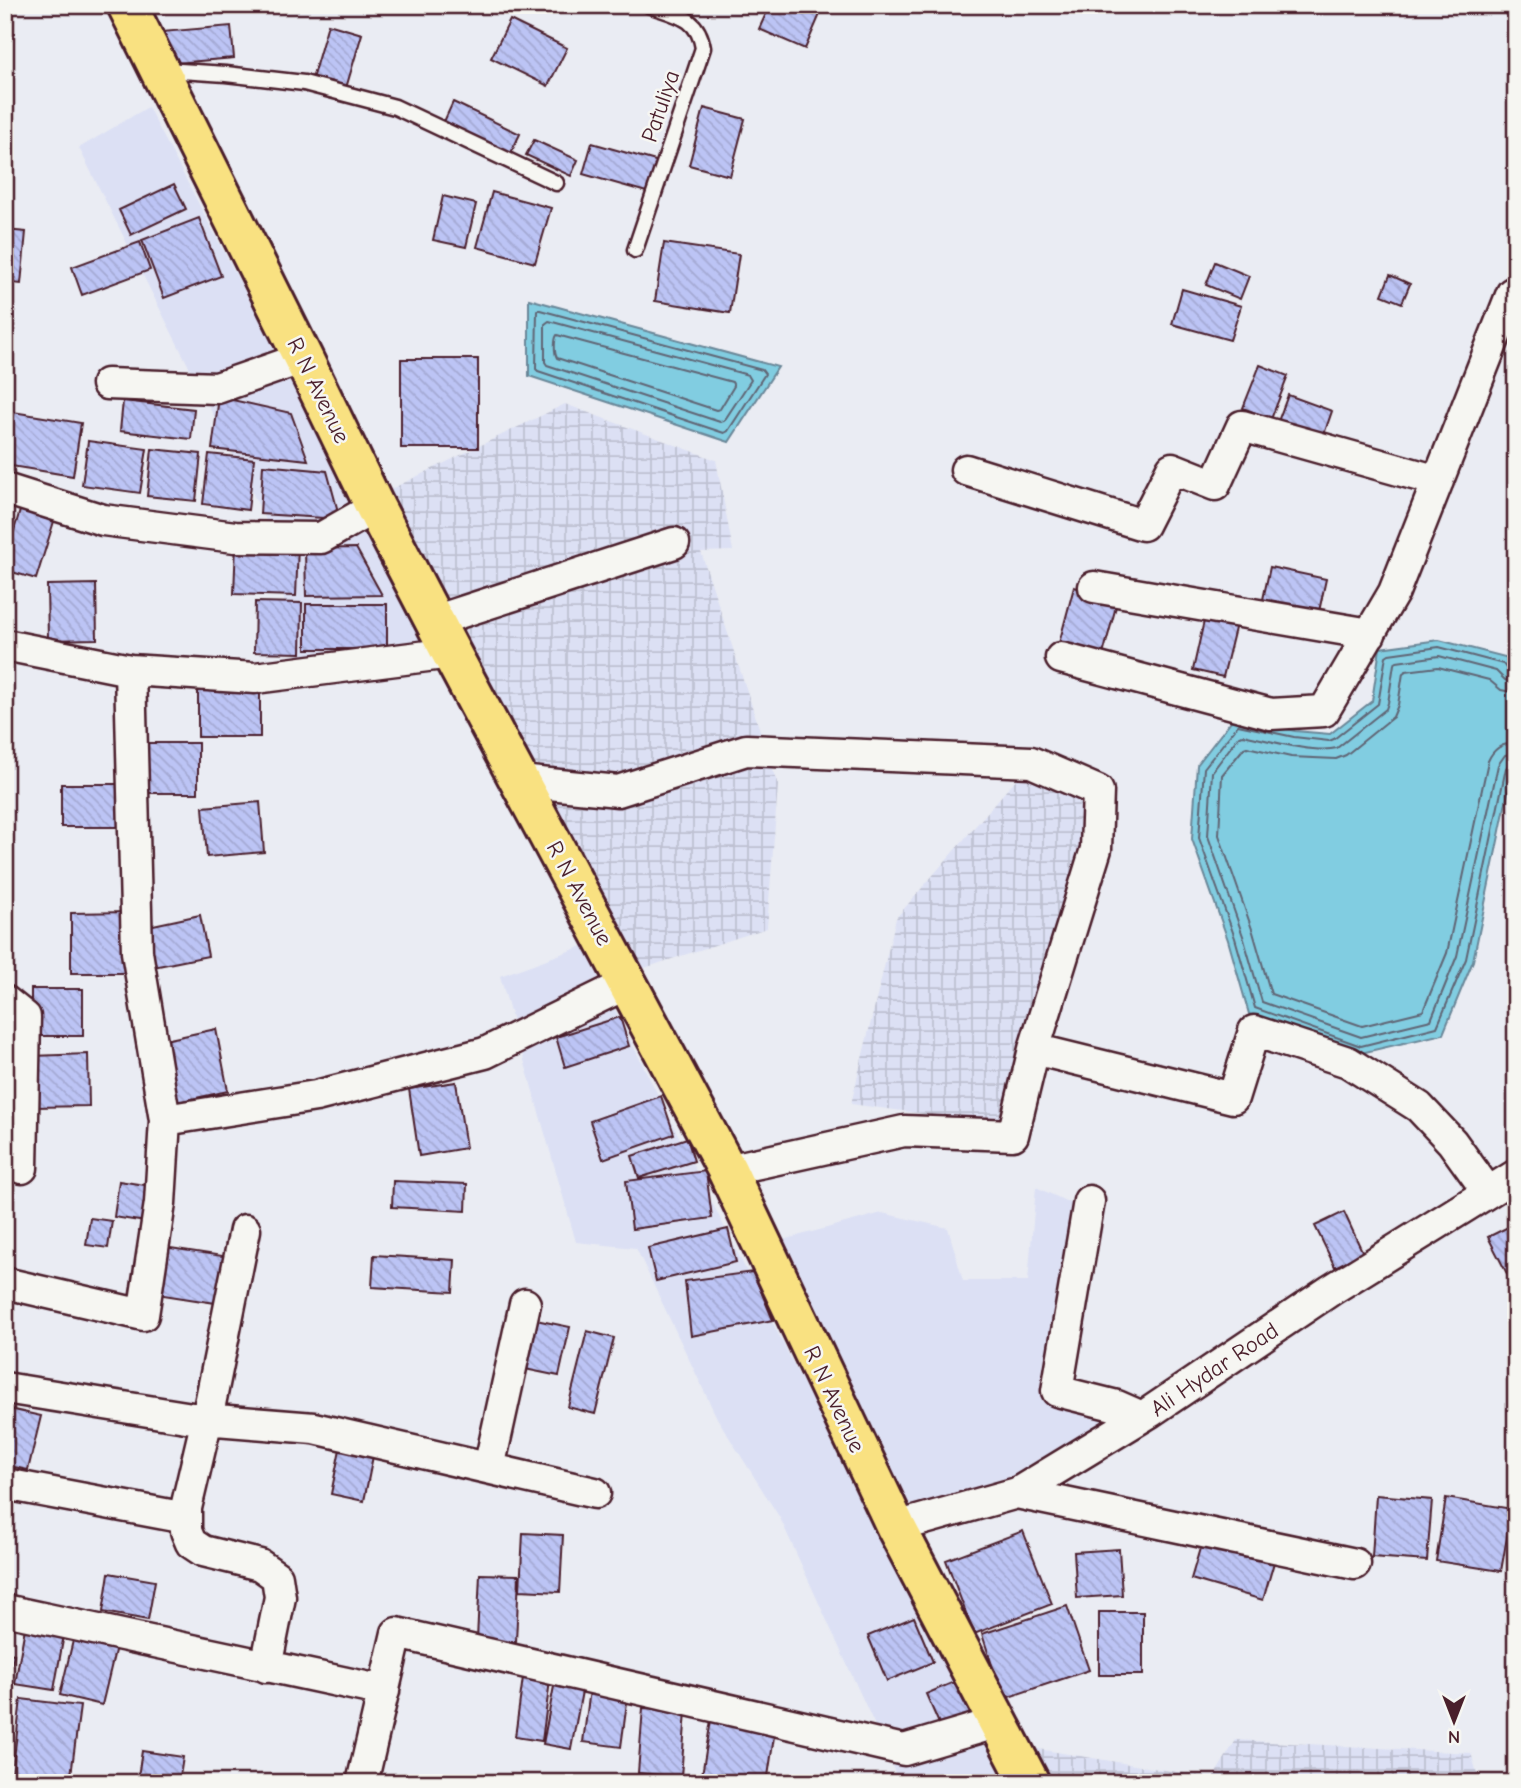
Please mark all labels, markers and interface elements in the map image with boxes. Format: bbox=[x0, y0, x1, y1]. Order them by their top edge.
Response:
street label: Patuliya bbox=[636, 67, 685, 146]
street label: R N Avenue bbox=[281, 333, 356, 447]
street label: R N Avenue bbox=[541, 836, 618, 950]
street label: Ali Hydar Road bbox=[1145, 1317, 1283, 1422]
street label: R N Avenue bbox=[798, 1342, 871, 1457]
north arrow bbox=[1420, 1686, 1490, 1756]
text: N bbox=[1448, 1726, 1460, 1748]

